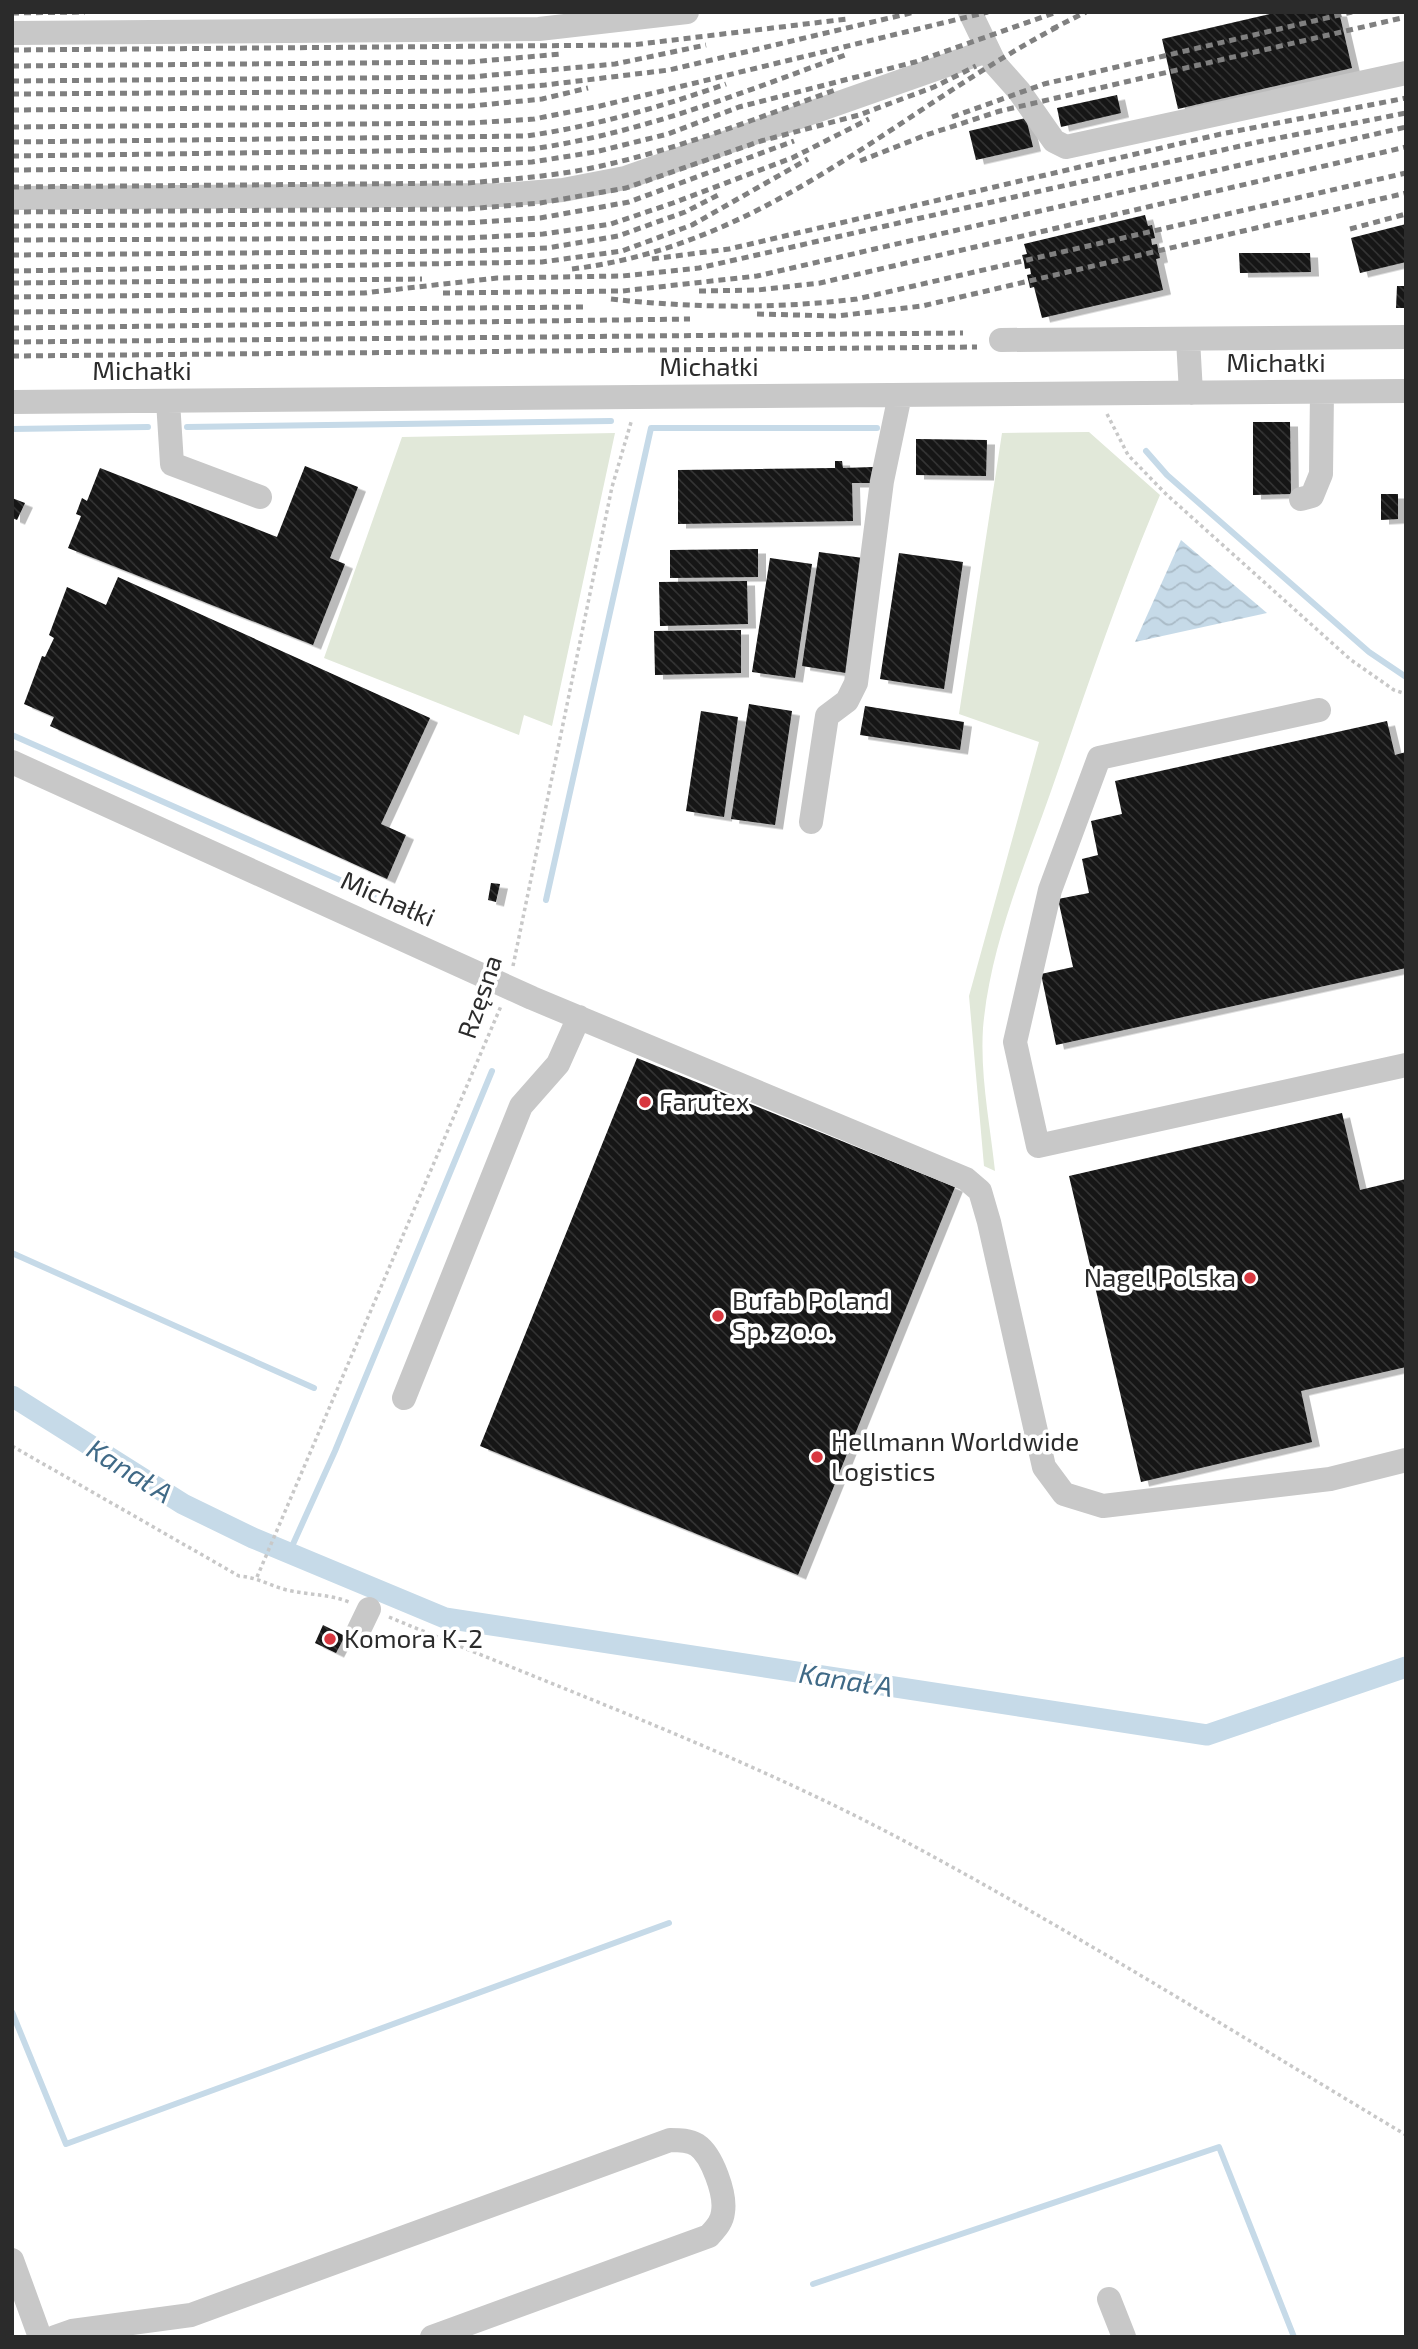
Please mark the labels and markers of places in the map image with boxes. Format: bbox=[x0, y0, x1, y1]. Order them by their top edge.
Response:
place label: Farutex bbox=[659, 1085, 750, 1116]
marker: Farutex bbox=[637, 1094, 653, 1110]
place label: Nagel Polska bbox=[1084, 1261, 1236, 1292]
marker: Nagel Polska bbox=[1242, 1270, 1258, 1286]
place label: Bufab Poland Sp. z o.o. bbox=[732, 1284, 890, 1345]
marker: Bufab Poland Sp. z o.o. bbox=[710, 1308, 726, 1324]
place label: Hellmann Worldwide Logistics bbox=[831, 1425, 1079, 1486]
marker: Hellmann Worldwide Logistics bbox=[809, 1449, 825, 1465]
place label: Komora K-2 bbox=[344, 1622, 483, 1653]
marker: Komora K-2 bbox=[322, 1631, 338, 1647]

